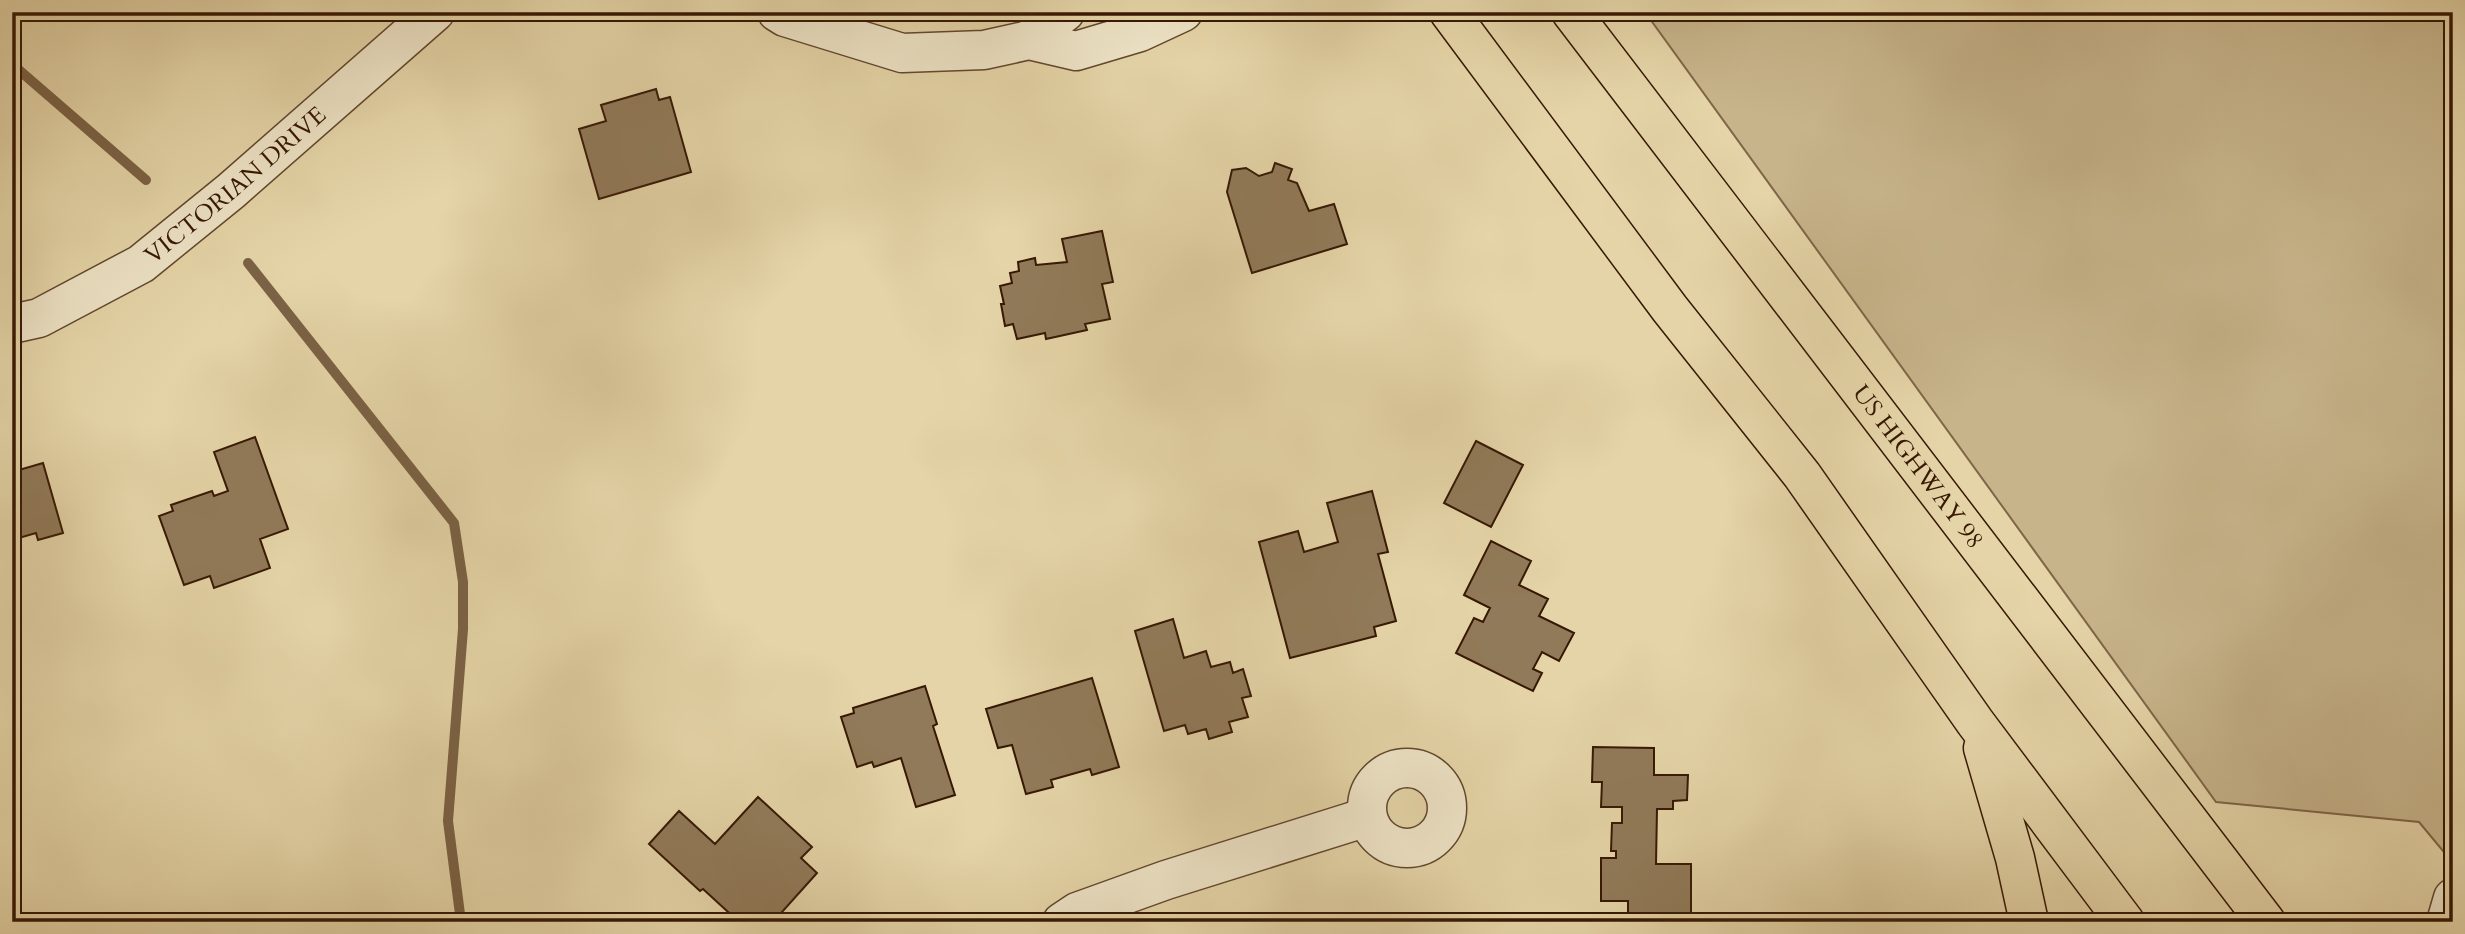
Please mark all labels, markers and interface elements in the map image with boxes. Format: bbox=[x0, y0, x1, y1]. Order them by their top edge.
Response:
street label: VICTORIAN DRIVE bbox=[138, 99, 333, 272]
street label: US HIGHWAY 98 bbox=[1845, 378, 1991, 556]

